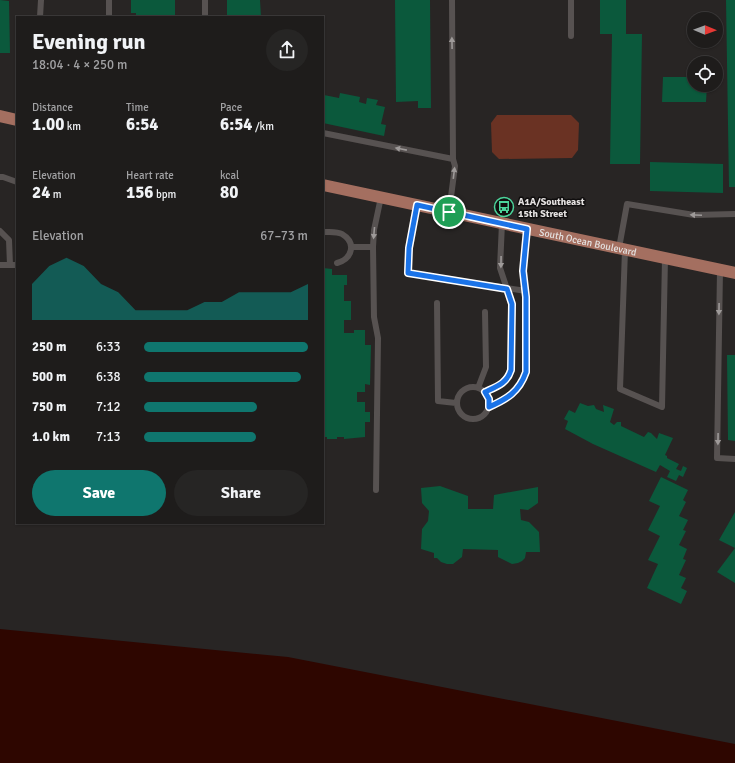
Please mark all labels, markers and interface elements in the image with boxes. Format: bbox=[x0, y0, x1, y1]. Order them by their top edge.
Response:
north arrow bbox=[687, 12, 723, 48]
map controls bbox=[687, 12, 723, 92]
text: Evening run bbox=[32, 28, 146, 55]
button: share bbox=[266, 29, 308, 71]
one-way arrow bbox=[449, 36, 455, 49]
button: locate bbox=[687, 56, 723, 92]
text: 18:04 · 4 × 250 m bbox=[32, 57, 127, 73]
text: Distance bbox=[32, 101, 73, 114]
text: Time bbox=[126, 101, 149, 114]
text: Pace bbox=[220, 101, 242, 114]
text: 1.00 bbox=[32, 114, 64, 135]
text: 6:54 bbox=[126, 114, 159, 135]
text: 6:54 bbox=[220, 114, 253, 135]
text: km bbox=[64, 120, 81, 133]
text: /km bbox=[253, 120, 274, 133]
one-way arrow bbox=[395, 146, 407, 152]
one-way arrow bbox=[451, 167, 457, 179]
text: Elevation bbox=[32, 169, 76, 182]
text: Heart rate bbox=[126, 169, 174, 182]
text: kcal bbox=[220, 169, 239, 182]
text: 24 bbox=[32, 182, 50, 203]
text: 156 bbox=[126, 182, 154, 203]
text: 80 bbox=[220, 182, 238, 203]
text: m bbox=[50, 188, 62, 201]
text: bpm bbox=[154, 188, 176, 201]
pin bbox=[432, 195, 466, 229]
bus stop icon: A1A/Southeast 15th Street bbox=[493, 196, 515, 218]
place label: A1A/Southeast 15th Street bbox=[518, 196, 585, 220]
icon: arrive bbox=[438, 201, 460, 223]
one-way arrow bbox=[690, 211, 702, 218]
street label: South Ocean Boulevard bbox=[538, 226, 638, 259]
one-way arrow bbox=[371, 227, 377, 239]
text: Elevation bbox=[32, 228, 84, 244]
text: 67–73 m bbox=[260, 228, 308, 244]
one-way arrow bbox=[498, 256, 504, 269]
one-way arrow bbox=[716, 303, 722, 316]
text: 250 m bbox=[32, 339, 66, 355]
text: 6:33 bbox=[96, 339, 121, 355]
text: 500 m bbox=[32, 369, 66, 385]
text: 6:38 bbox=[96, 369, 121, 385]
text: 750 m bbox=[32, 399, 66, 415]
text: 7:12 bbox=[96, 399, 121, 415]
text: 1.0 km bbox=[32, 429, 70, 445]
text: 7:13 bbox=[96, 429, 121, 445]
one-way arrow bbox=[715, 433, 721, 446]
button: Save bbox=[32, 470, 166, 516]
button: Share bbox=[174, 470, 308, 516]

